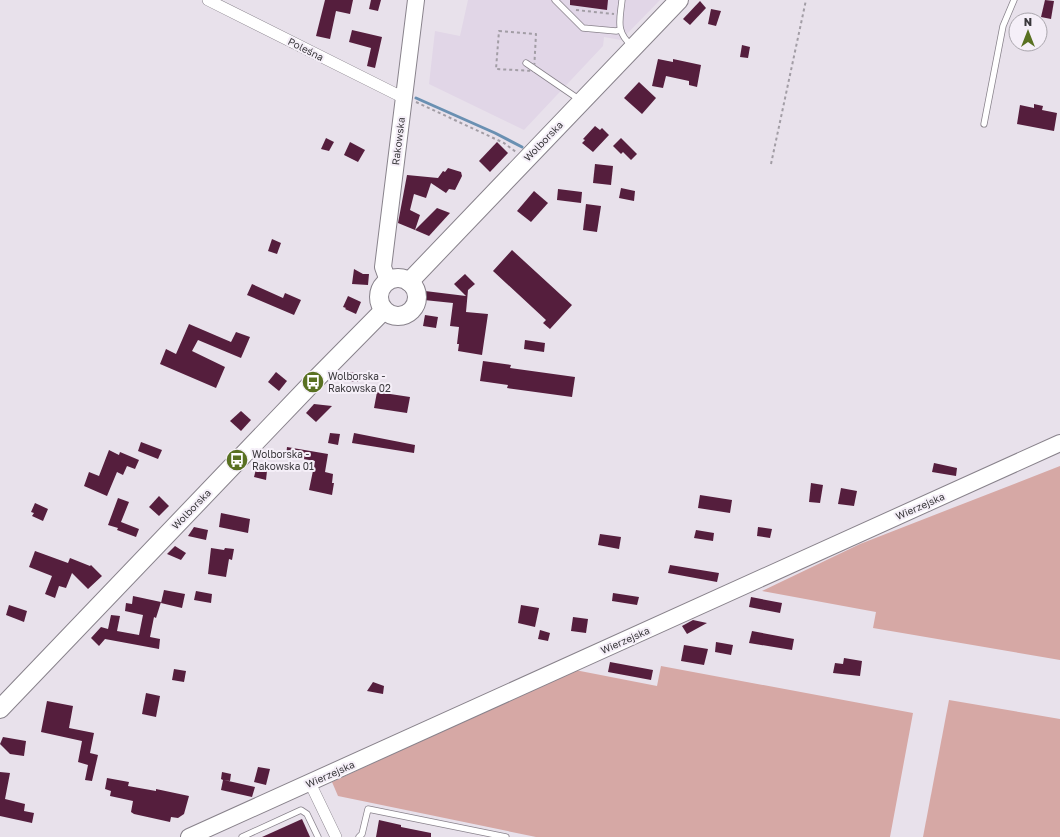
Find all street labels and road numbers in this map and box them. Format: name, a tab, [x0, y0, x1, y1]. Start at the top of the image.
street label: Poleśna	[286, 35, 326, 63]
street label: Rakowska	[389, 116, 407, 166]
street label: Wolborska	[521, 119, 565, 163]
street label: Wolborska	[169, 487, 213, 531]
street label: Wierzejska	[894, 490, 946, 522]
street label: Wierzejska	[599, 624, 651, 656]
street label: Wierzejska	[304, 758, 356, 790]

